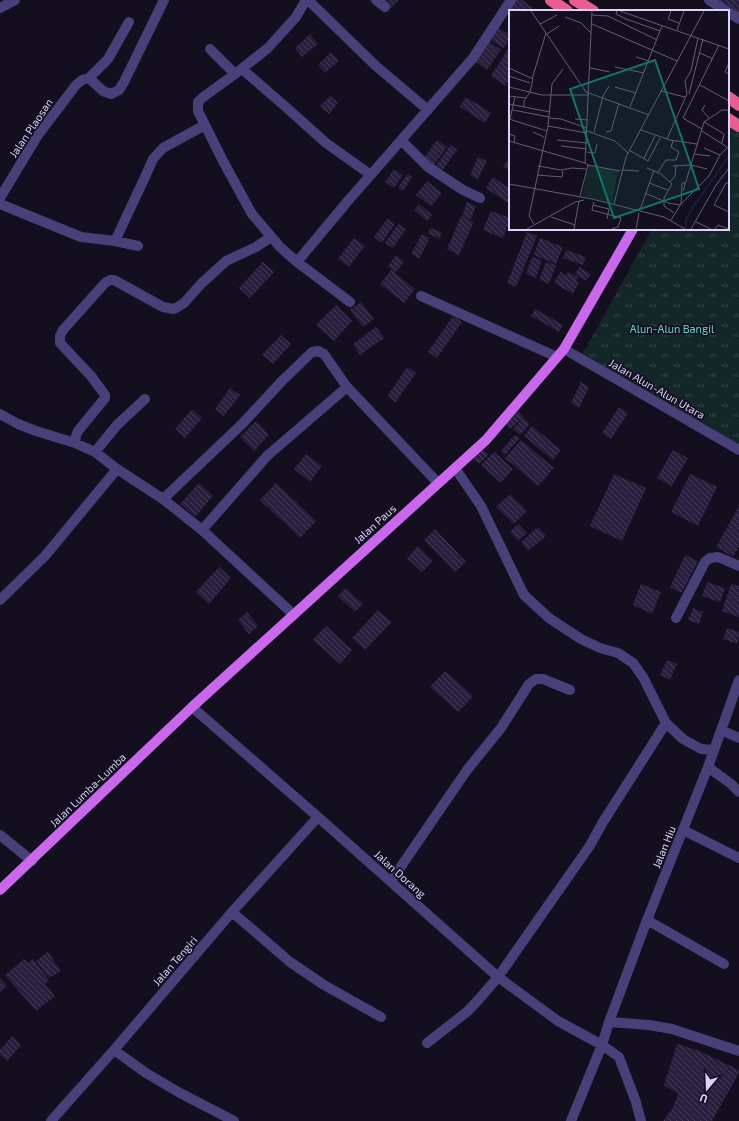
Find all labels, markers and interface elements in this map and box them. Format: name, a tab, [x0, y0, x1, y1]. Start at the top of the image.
inset map	[509, 10, 729, 230]
street label: Jalan Plaosan	[6, 96, 55, 160]
park label: Alun-Alun Bangil	[630, 322, 715, 335]
street label: Jalan Alun-Alun Utara	[607, 356, 708, 421]
street label: Jalan Paus	[351, 501, 399, 546]
street label: Jalan Lumba-Lumba	[47, 750, 128, 829]
street label: Jalan Hiu	[649, 824, 678, 870]
street label: Jalan Dorang	[372, 847, 429, 900]
street label: Jalan Tengiri	[150, 933, 200, 988]
north arrow	[687, 1069, 727, 1109]
text: U	[698, 1092, 709, 1106]

